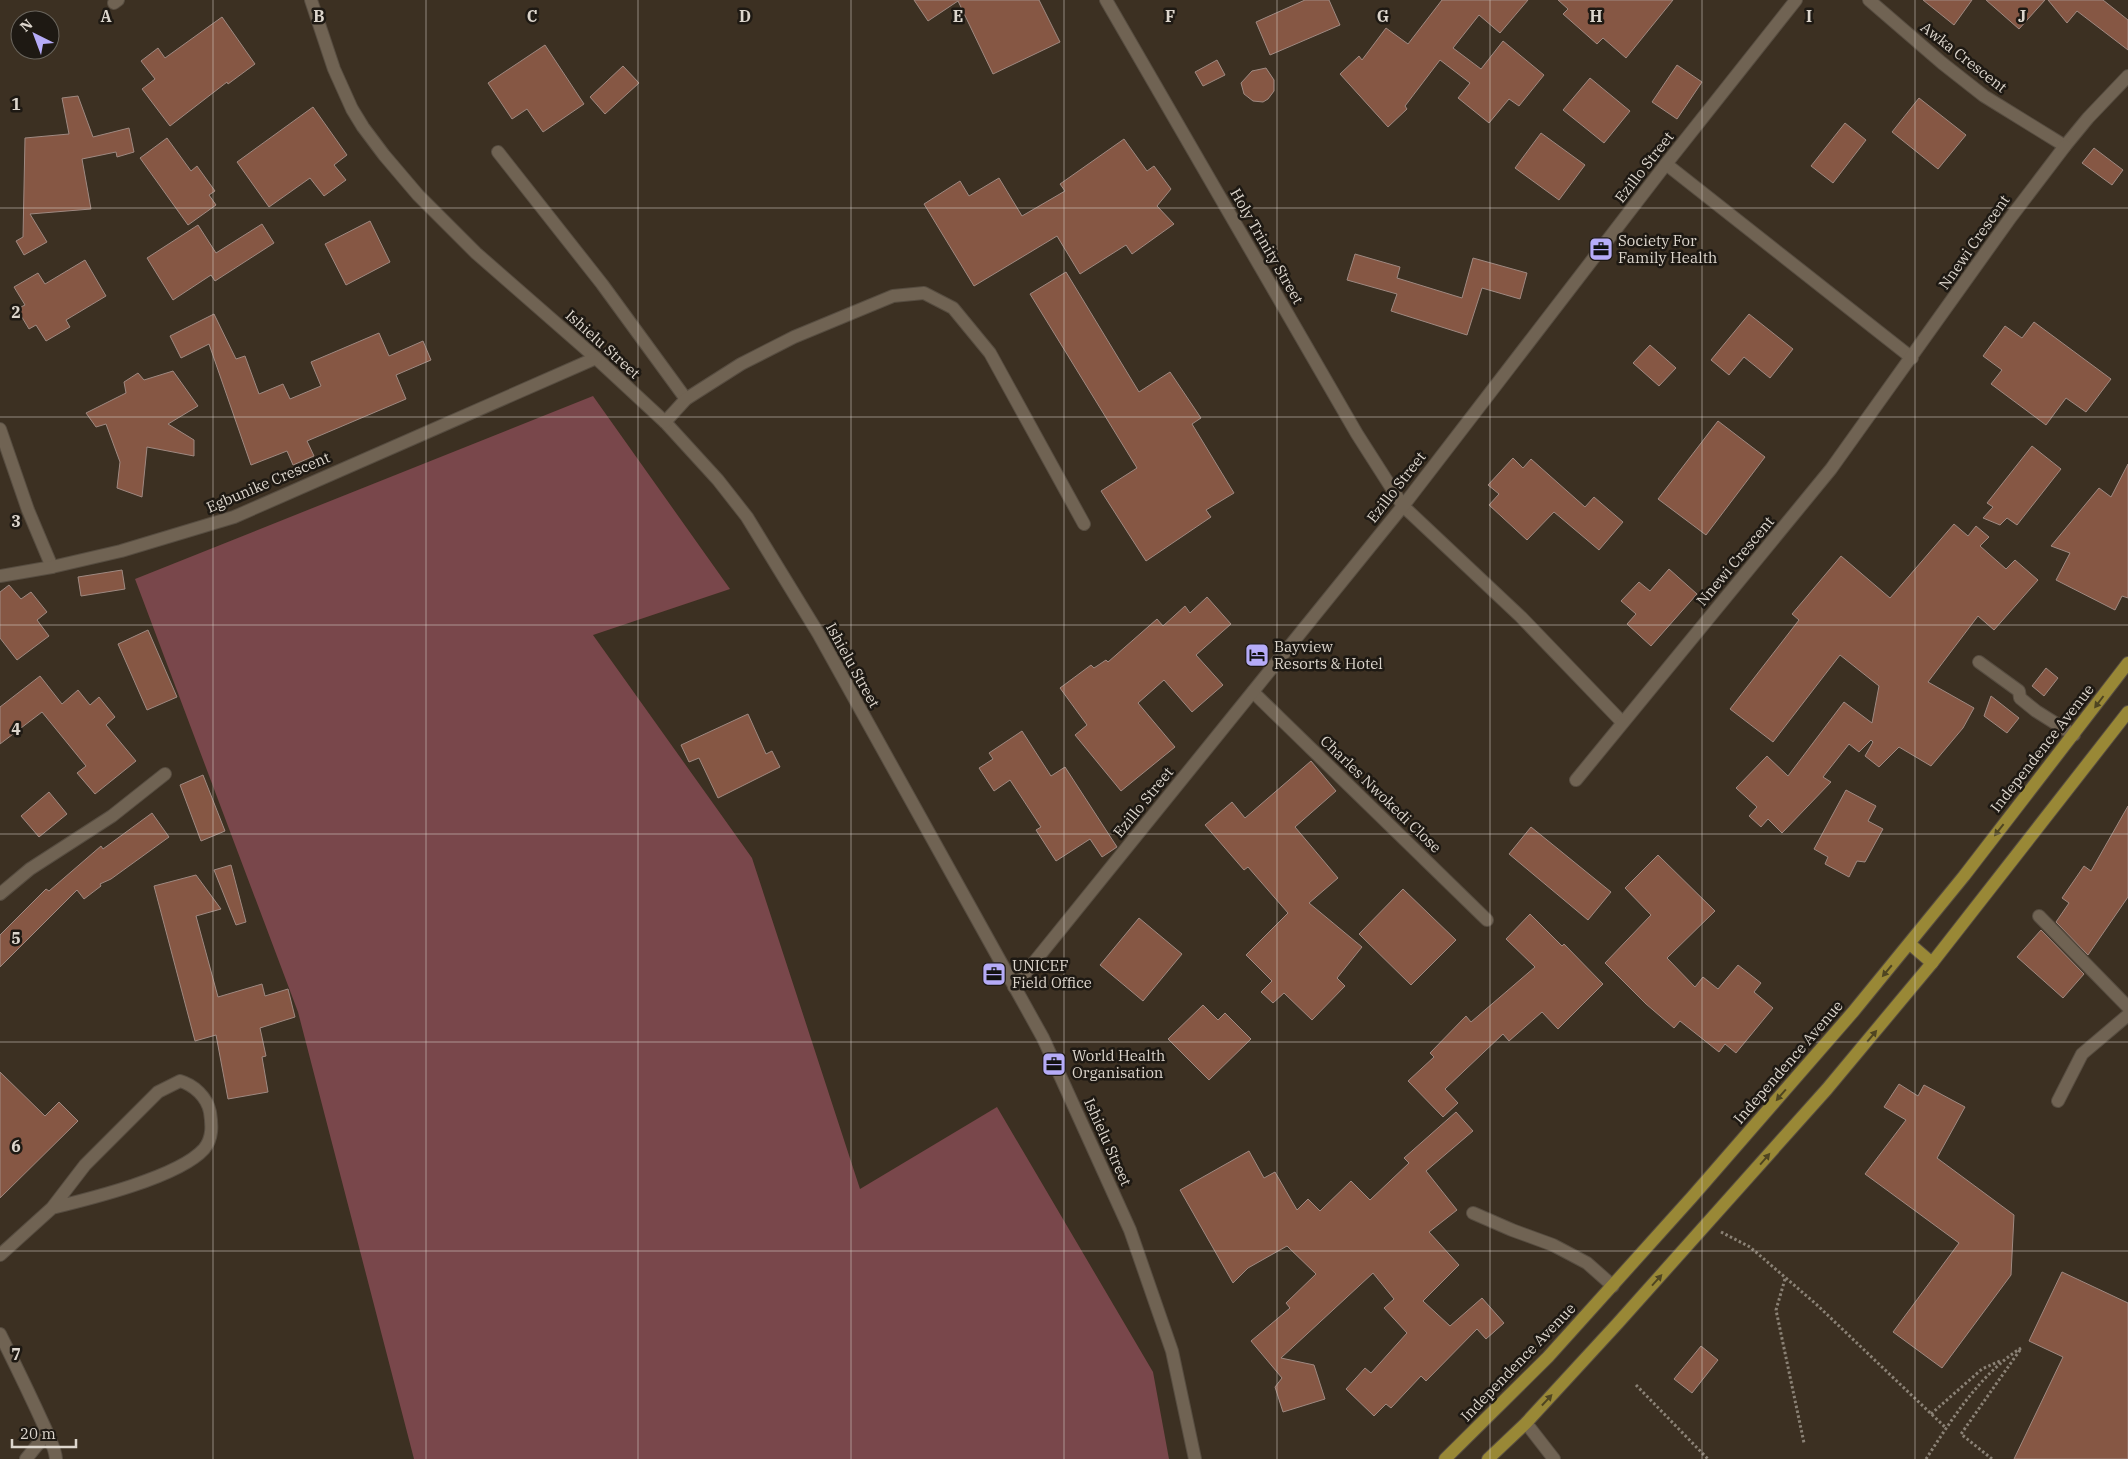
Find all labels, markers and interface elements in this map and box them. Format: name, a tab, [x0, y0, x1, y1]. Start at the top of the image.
text: A	[100, 6, 112, 26]
text: B	[313, 6, 325, 26]
text: C	[527, 6, 537, 26]
text: D	[739, 6, 751, 26]
text: E	[953, 6, 963, 26]
text: F	[1165, 6, 1175, 26]
text: G	[1377, 6, 1389, 26]
text: H	[1590, 6, 1603, 26]
text: I	[1806, 6, 1812, 26]
text: J	[2018, 6, 2026, 26]
north arrow	[10, 10, 60, 60]
text: N	[16, 15, 36, 36]
street label: Awka Crescent	[1917, 17, 2011, 97]
text: 1	[11, 94, 21, 114]
street label: Ezillo Street	[1610, 128, 1678, 206]
street label: Holy Trinity Street	[1226, 185, 1308, 307]
street label: Nnewi Crescent	[1934, 191, 2014, 293]
place label: Society For Family Health	[1618, 231, 1717, 267]
office icon: Society For Family Health	[1588, 236, 1614, 262]
text: 2	[11, 302, 21, 322]
street label: Ishielu Street	[562, 305, 644, 383]
street label: Egbunike Crescent	[203, 447, 333, 517]
street label: Ezillo Street	[1362, 448, 1430, 526]
text: 3	[11, 511, 21, 531]
street label: Nnewi Crescent	[1692, 512, 1778, 610]
street label: Ishielu Street	[822, 619, 884, 711]
place label: Bayview Resorts & Hotel	[1274, 637, 1383, 673]
hotel icon: Bayview Resorts & Hotel	[1244, 642, 1270, 668]
street label: Independence Avenue	[1986, 680, 2098, 816]
one-way arrow	[2093, 695, 2104, 708]
text: 4	[11, 719, 21, 739]
street label: Charles Nwokedi Close	[1316, 731, 1446, 857]
street label: Ezillo Street	[1109, 763, 1177, 841]
one-way arrow	[1994, 824, 2005, 837]
text: 5	[11, 928, 21, 948]
place label: UNICEF Field Office	[1012, 956, 1092, 992]
office icon: UNICEF Field Office	[981, 961, 1007, 987]
one-way arrow	[1882, 964, 1893, 977]
street label: Independence Avenue	[1729, 996, 1847, 1128]
one-way arrow	[1866, 1029, 1877, 1042]
place label: World Health Organisation	[1072, 1046, 1165, 1082]
office icon: World Health Organisation	[1041, 1051, 1067, 1077]
one-way arrow	[1776, 1088, 1787, 1101]
street label: Ishielu Street	[1080, 1095, 1136, 1189]
text: 6	[11, 1136, 21, 1156]
one-way arrow	[1760, 1152, 1771, 1165]
one-way arrow	[1651, 1275, 1663, 1287]
street label: Independence Avenue	[1456, 1299, 1580, 1425]
text: 7	[11, 1344, 21, 1364]
one-way arrow	[1541, 1394, 1553, 1406]
scale bar	[12, 1416, 76, 1448]
text: 20 m	[20, 1424, 56, 1443]

